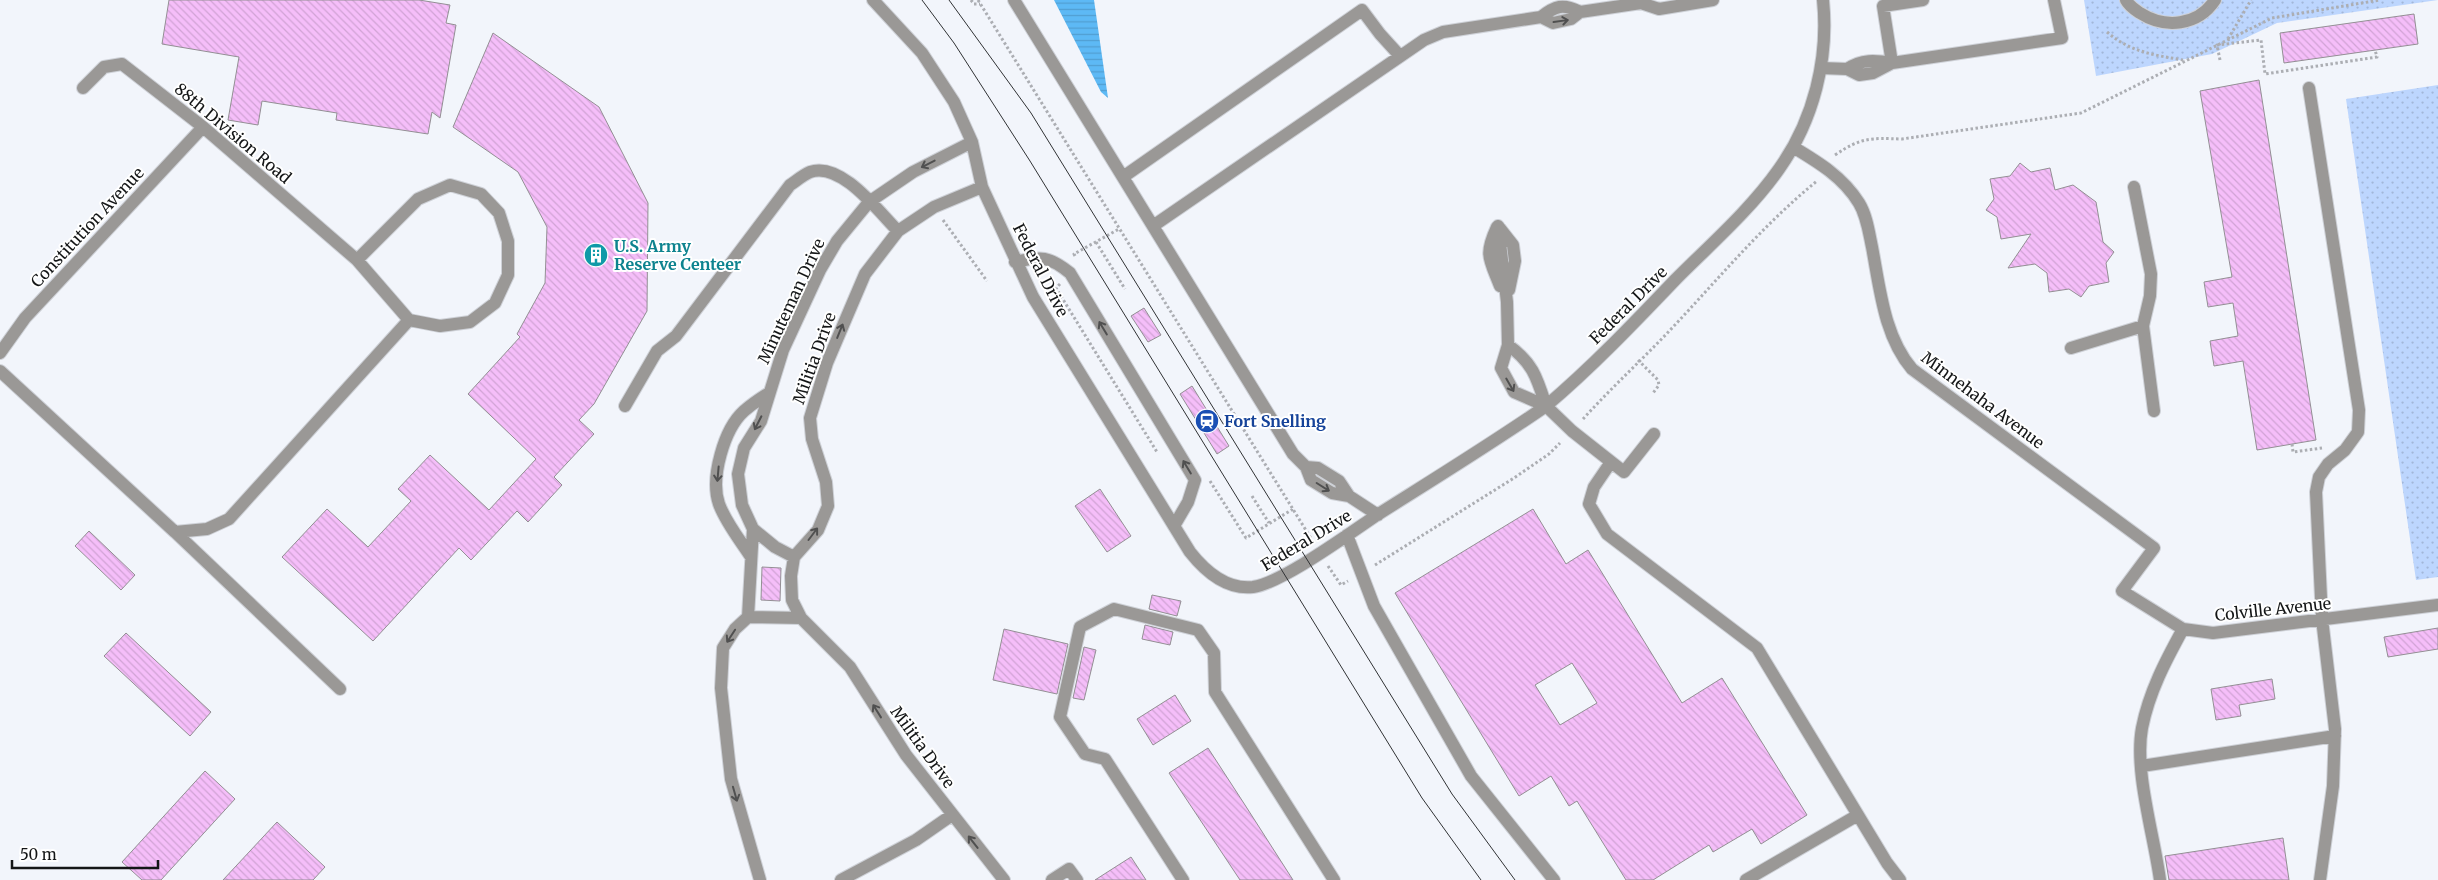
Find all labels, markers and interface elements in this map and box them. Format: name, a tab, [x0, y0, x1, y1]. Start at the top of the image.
one-way arrow	[1553, 16, 1569, 26]
street label: 88th Division Road	[171, 78, 296, 188]
one-way arrow	[921, 160, 936, 169]
street label: Constitution Avenue	[26, 163, 148, 291]
street label: Federal Drive	[1009, 220, 1073, 320]
street label: Minuteman Drive	[753, 235, 829, 367]
place label: U.S. Army Reserve Centeer	[614, 236, 742, 274]
building icon: U.S. Army Reserve Centeer	[583, 242, 609, 268]
street label: Federal Drive	[1585, 262, 1671, 348]
street label: Militia Drive	[788, 309, 840, 407]
one-way arrow	[1098, 322, 1108, 336]
one-way arrow	[836, 324, 845, 339]
street label: Minnehaha Avenue	[1918, 347, 2048, 453]
one-way arrow	[1506, 378, 1516, 392]
station icon: Fort Snelling	[1194, 408, 1220, 434]
place label: Fort Snelling	[1224, 411, 1326, 431]
one-way arrow	[753, 416, 763, 431]
one-way arrow	[1182, 461, 1192, 475]
one-way arrow	[713, 466, 723, 482]
one-way arrow	[1316, 482, 1330, 493]
street label: Federal Drive	[1257, 505, 1355, 575]
one-way arrow	[808, 527, 818, 541]
street label: Colville Avenue	[2214, 593, 2332, 625]
one-way arrow	[726, 628, 736, 642]
street label: Militia Drive	[887, 702, 959, 792]
one-way arrow	[872, 704, 882, 718]
one-way arrow	[731, 786, 741, 802]
one-way arrow	[968, 836, 979, 849]
scale bar	[12, 838, 159, 870]
text: 50 m	[20, 845, 57, 864]

